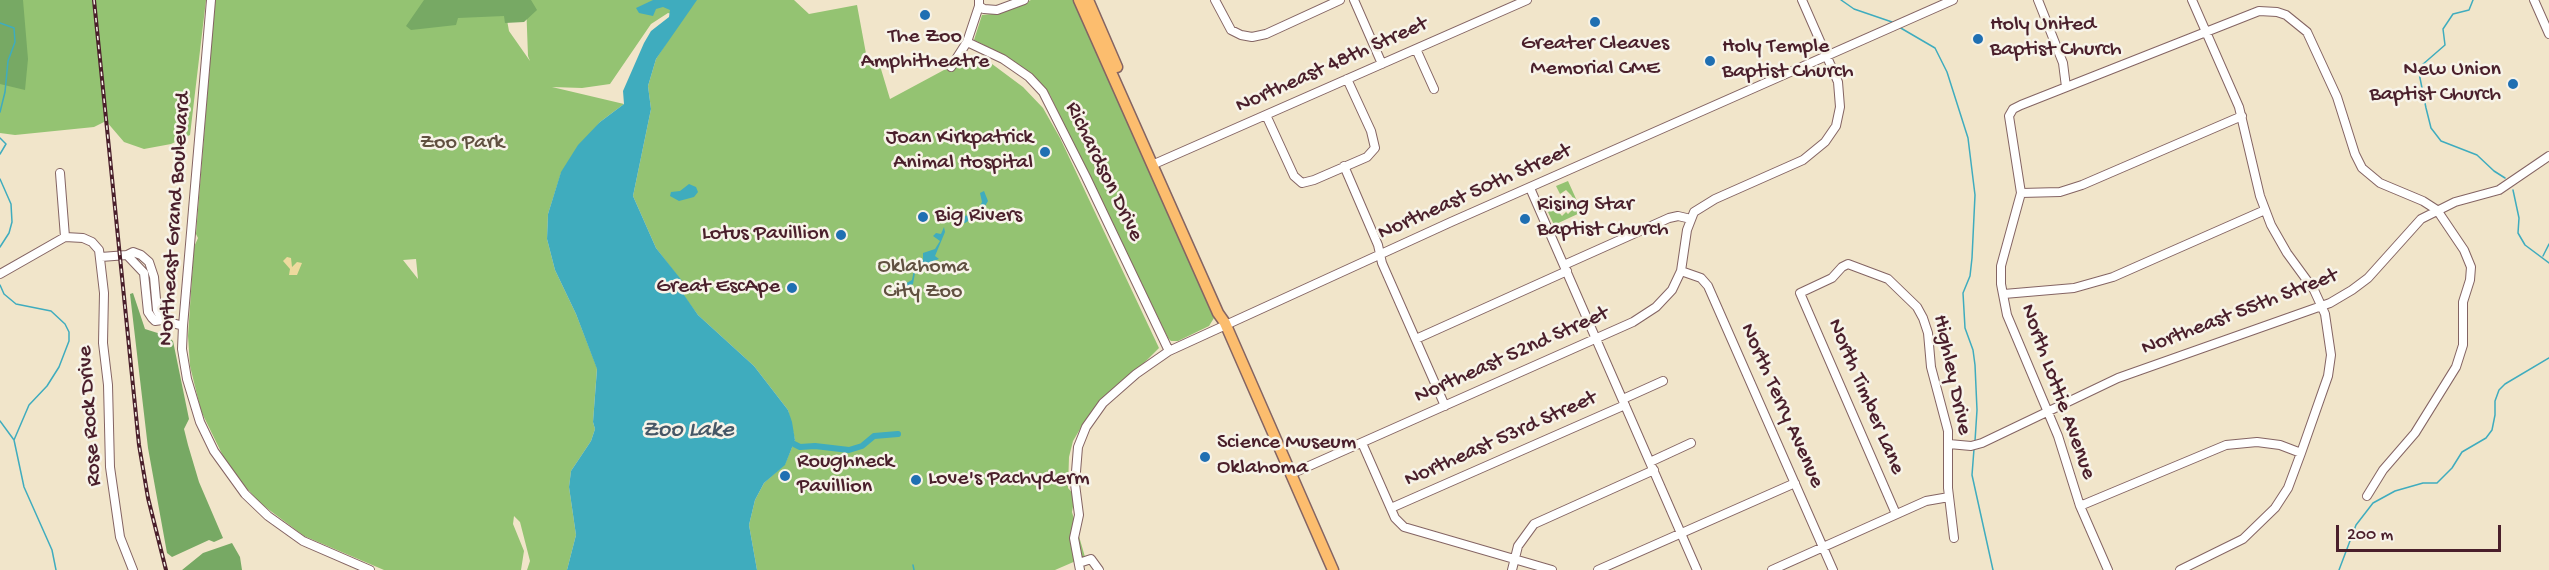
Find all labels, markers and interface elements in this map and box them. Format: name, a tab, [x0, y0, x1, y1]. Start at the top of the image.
marker: The Zoo Amphitheatre	[918, 8, 932, 22]
street label: Northeast 48th Street	[1232, 12, 1432, 120]
place label: Holy United Baptist Church	[1990, 13, 2121, 64]
marker: Greater Cleaves Memorial CME	[1588, 15, 1602, 29]
place label: The Zoo Amphitheatre	[861, 25, 989, 76]
place label: Greater Cleaves Memorial CME	[1521, 32, 1669, 84]
marker: Holy United Baptist Church	[1971, 32, 1985, 46]
place label: Holy Temple Baptist Church	[1722, 35, 1853, 86]
marker: Holy Temple Baptist Church	[1703, 54, 1717, 68]
place label: New Union Baptist Church	[2370, 58, 2501, 110]
marker: New Union Baptist Church	[2506, 77, 2520, 91]
street label: Northeast Grand Boulevard	[154, 91, 198, 347]
street label: Richardson Drive	[1058, 98, 1148, 246]
place label: Joan Kirkpatrick Animal Hospital	[886, 126, 1033, 178]
park label: Zoo Park	[420, 131, 504, 157]
street label: Northeast 50th Street	[1374, 138, 1576, 248]
marker: Joan Kirkpatrick Animal Hospital	[1038, 145, 1052, 159]
place label: Rising Star Baptist Church	[1537, 193, 1668, 244]
place label: Big Rivers	[935, 204, 1022, 230]
marker: Big Rivers	[916, 210, 930, 224]
marker: Rising Star Baptist Church	[1518, 212, 1532, 226]
place label: Lotus Pavillion	[702, 222, 829, 248]
marker: Lotus Pavillion	[834, 228, 848, 242]
park label: Oklahoma City Zoo	[877, 255, 969, 306]
street label: Northeast 55th Street	[2138, 263, 2342, 363]
place label: Great EscApe	[656, 275, 780, 301]
marker: Great EscApe	[785, 281, 799, 295]
street label: Northeast 52nd Street	[1411, 301, 1613, 411]
street label: North Lottie Avenue	[2013, 301, 2101, 483]
street label: Highley Drive	[1925, 313, 1977, 437]
street label: North Timber Lane	[1820, 315, 1910, 479]
street label: North Terry Avenue	[1733, 320, 1829, 492]
street label: Rose Rock Drive	[73, 345, 109, 487]
street label: Northeast 53rd Street	[1401, 386, 1601, 494]
water label: Zoo Lake	[642, 417, 734, 445]
place label: Science Museum Oklahoma	[1217, 431, 1356, 482]
place label: Roughneck Pavillion	[797, 450, 894, 502]
marker: Science Museum Oklahoma	[1198, 450, 1212, 464]
place label: Love's Pachyderm	[928, 467, 1090, 493]
marker: Roughneck Pavillion	[778, 469, 792, 483]
marker: Love's Pachyderm	[909, 473, 923, 487]
scale bar	[2339, 513, 2504, 551]
text: 200 m	[2347, 525, 2393, 546]

